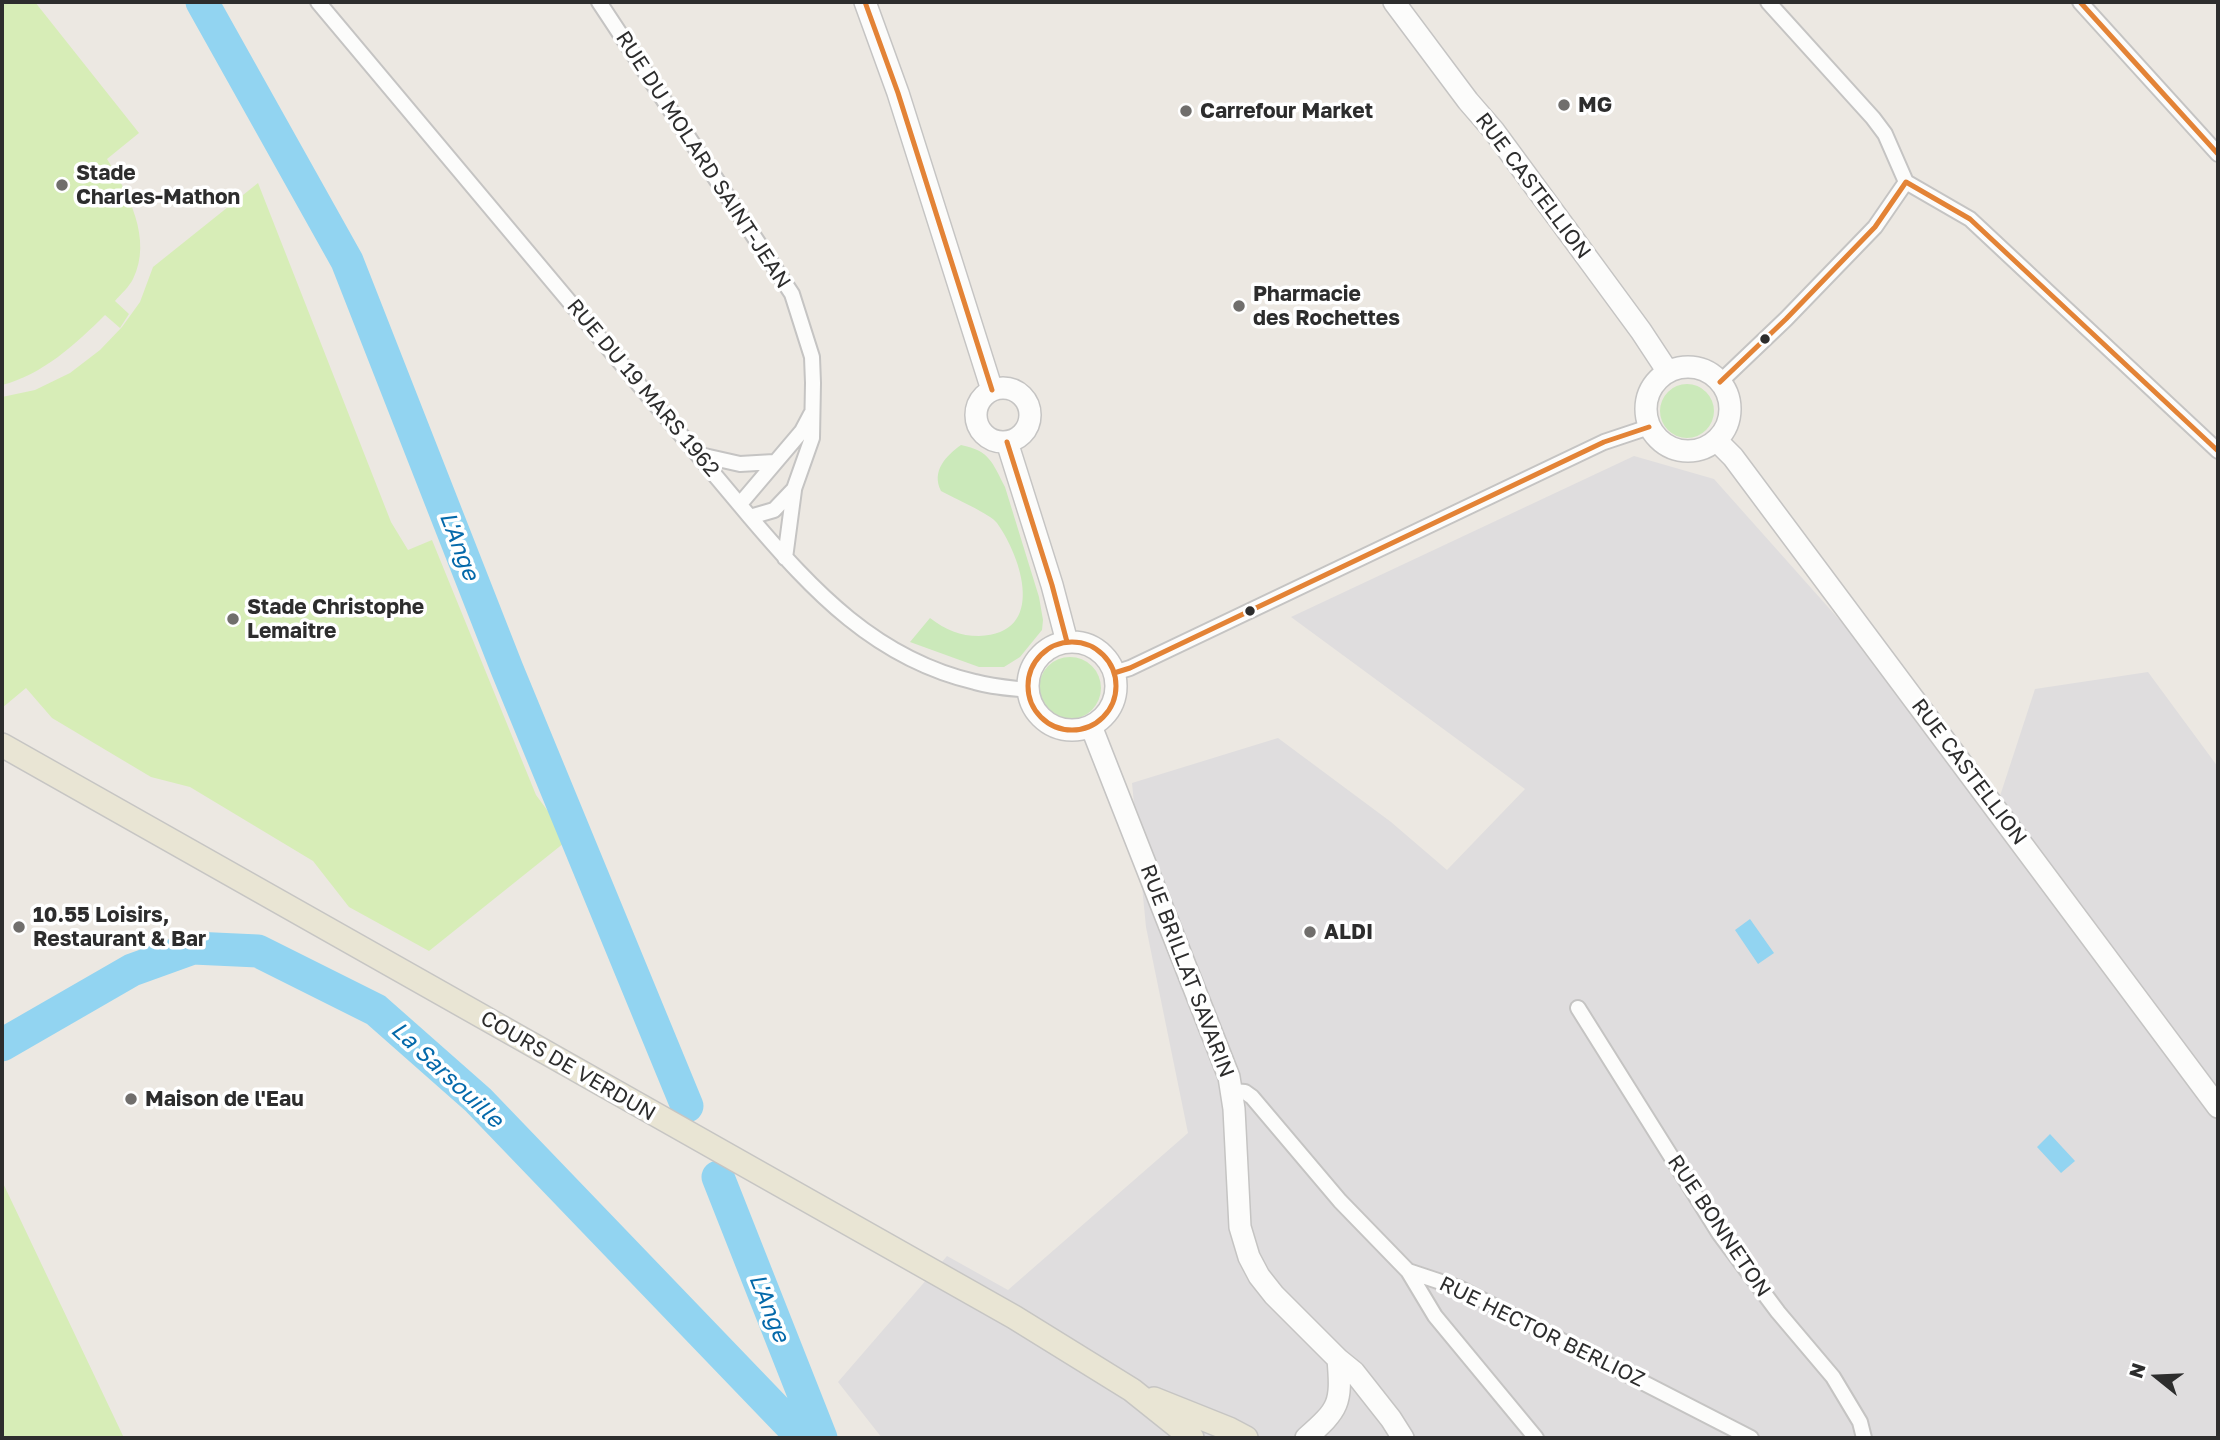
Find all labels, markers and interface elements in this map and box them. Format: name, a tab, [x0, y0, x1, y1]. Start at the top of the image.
street label: RUE DU MOLARD SAINT-JEAN	[610, 27, 796, 293]
place label: MG	[1578, 92, 1612, 118]
marker: MG	[1556, 97, 1572, 113]
place label: Carrefour Market	[1200, 98, 1373, 124]
marker: Carrefour Market	[1178, 103, 1194, 119]
street label: RUE CASTELLION	[1470, 108, 1596, 264]
place label: Stade Charles-Mathon	[76, 160, 240, 210]
marker: Stade Charles-Mathon	[54, 177, 70, 193]
place label: Pharmacie des Rochettes	[1253, 281, 1400, 331]
street label: RUE DU 19 MARS 1962	[561, 294, 725, 482]
marker: Pharmacie des Rochettes	[1231, 298, 1247, 314]
unlabelled marker	[1758, 332, 1772, 346]
water label: L'Ange	[433, 508, 485, 584]
place label: Stade Christophe Lemaitre	[247, 594, 424, 644]
unlabelled marker	[1243, 604, 1257, 618]
marker: Stade Christophe Lemaitre	[225, 611, 241, 627]
street label: RUE CASTELLION	[1906, 694, 2032, 850]
street label: RUE BRILLAT SAVARIN	[1135, 861, 1239, 1081]
place label: 10.55 Loisirs, Restaurant & Bar	[33, 902, 206, 952]
marker: 10.55 Loisirs, Restaurant & Bar	[11, 919, 27, 935]
place label: ALDI	[1324, 919, 1373, 945]
marker: ALDI	[1302, 924, 1318, 940]
street label: COURS DE VERDUN	[476, 1006, 660, 1126]
water label: La Sarsouille	[385, 1016, 509, 1134]
place label: Maison de l'Eau	[145, 1086, 304, 1112]
marker: Maison de l'Eau	[123, 1091, 139, 1107]
street label: RUE BONNETON	[1662, 1150, 1776, 1302]
water label: L'Ange	[743, 1270, 795, 1346]
street label: RUE HECTOR BERLIOZ	[1435, 1271, 1649, 1393]
north arrow	[2122, 1342, 2192, 1412]
text: N	[2123, 1360, 2150, 1381]

